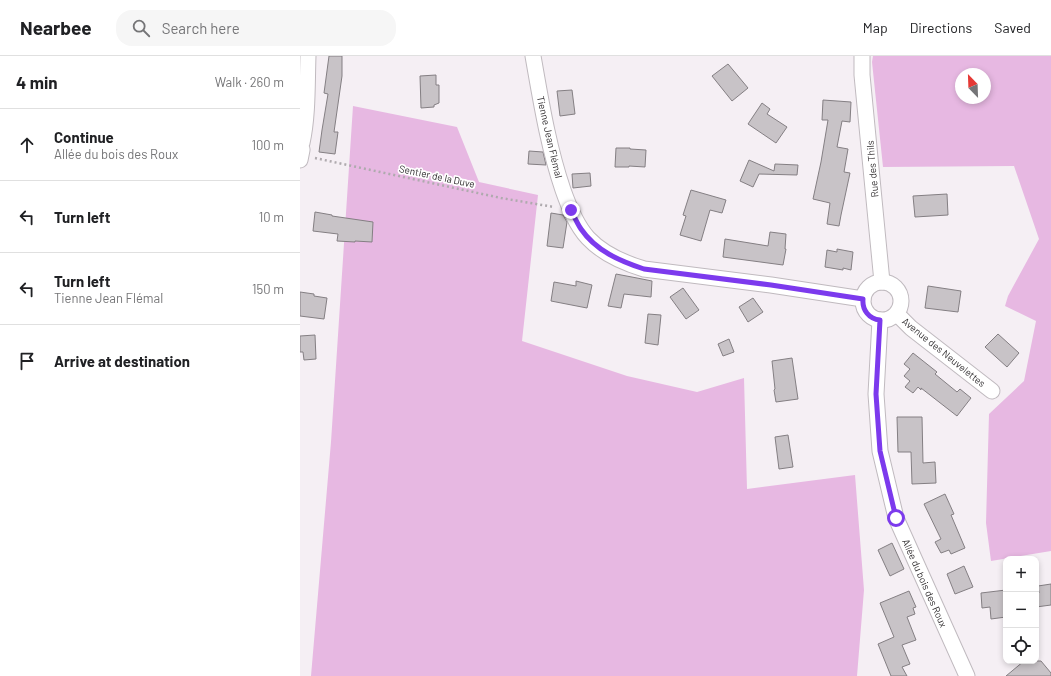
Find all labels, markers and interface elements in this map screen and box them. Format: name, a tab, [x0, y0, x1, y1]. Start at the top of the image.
search box	[116, 10, 396, 46]
text: Nearbee	[20, 16, 92, 39]
icon: search	[130, 17, 152, 39]
text: Search here	[162, 19, 240, 37]
text: Map	[863, 19, 888, 36]
text: Directions	[910, 19, 972, 36]
text: Saved	[994, 19, 1031, 36]
north arrow	[955, 68, 991, 104]
text: 4 min	[16, 72, 58, 92]
text: Walk · 260 m	[215, 74, 284, 90]
street label: Tienne Jean Flémal	[535, 95, 565, 179]
text: Continue	[54, 128, 114, 146]
icon: ahead	[16, 134, 38, 156]
text: 100 m	[251, 137, 284, 153]
street label: Rue des Thils	[864, 140, 880, 198]
text: Allée du bois des Roux	[54, 146, 178, 162]
street label: Sentier de la Duve	[398, 162, 476, 190]
route end	[562, 201, 580, 219]
icon: left	[16, 206, 38, 228]
text: Turn left	[54, 208, 110, 226]
text: 10 m	[259, 209, 284, 225]
text: Turn left	[54, 272, 110, 290]
icon: left	[16, 278, 38, 300]
text: 150 m	[252, 281, 284, 297]
text: Tienne Jean Flémal	[54, 290, 163, 306]
street label: Avenue des Neuvelettes	[900, 315, 988, 389]
icon: arrive	[16, 350, 38, 372]
text: Arrive at destination	[54, 352, 190, 370]
route start	[887, 509, 905, 527]
street label: Allée du bois des Roux	[900, 537, 950, 629]
map controls	[1003, 556, 1039, 664]
button: +	[1003, 556, 1039, 592]
button: −	[1003, 592, 1039, 628]
button: locate	[1003, 628, 1039, 664]

